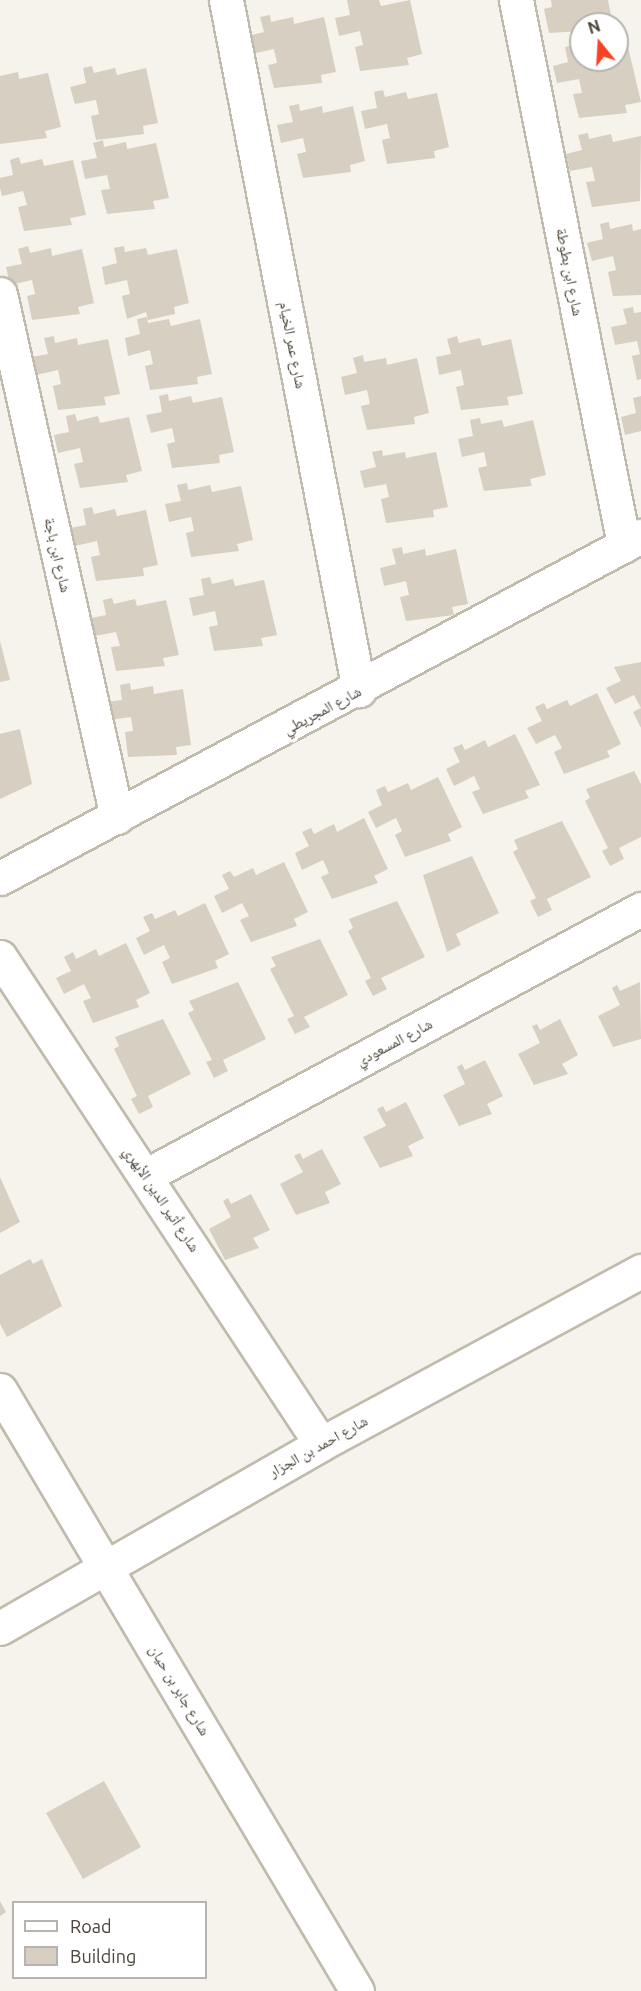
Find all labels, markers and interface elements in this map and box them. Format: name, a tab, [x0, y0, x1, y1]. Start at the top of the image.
north arrow	[569, 12, 629, 72]
text: N	[586, 16, 603, 37]
street label: شارع ابن بطوطة	[553, 227, 587, 317]
street label: شارع عمر الخيام	[276, 300, 310, 390]
street label: شارع ابن باجة	[41, 516, 75, 594]
street label: شارع المجريطي	[280, 682, 364, 738]
street label: شارع المسعودي	[353, 1014, 435, 1070]
street label: شارع أثير الدين الأبهري	[120, 1143, 204, 1255]
street label: شارع احمد بن الجزار	[265, 1411, 371, 1481]
street label: شارع جابر بن حيان	[146, 1641, 214, 1739]
legend	[12, 1901, 207, 1979]
text: Road	[70, 1916, 112, 1936]
text: Building	[70, 1946, 136, 1966]

